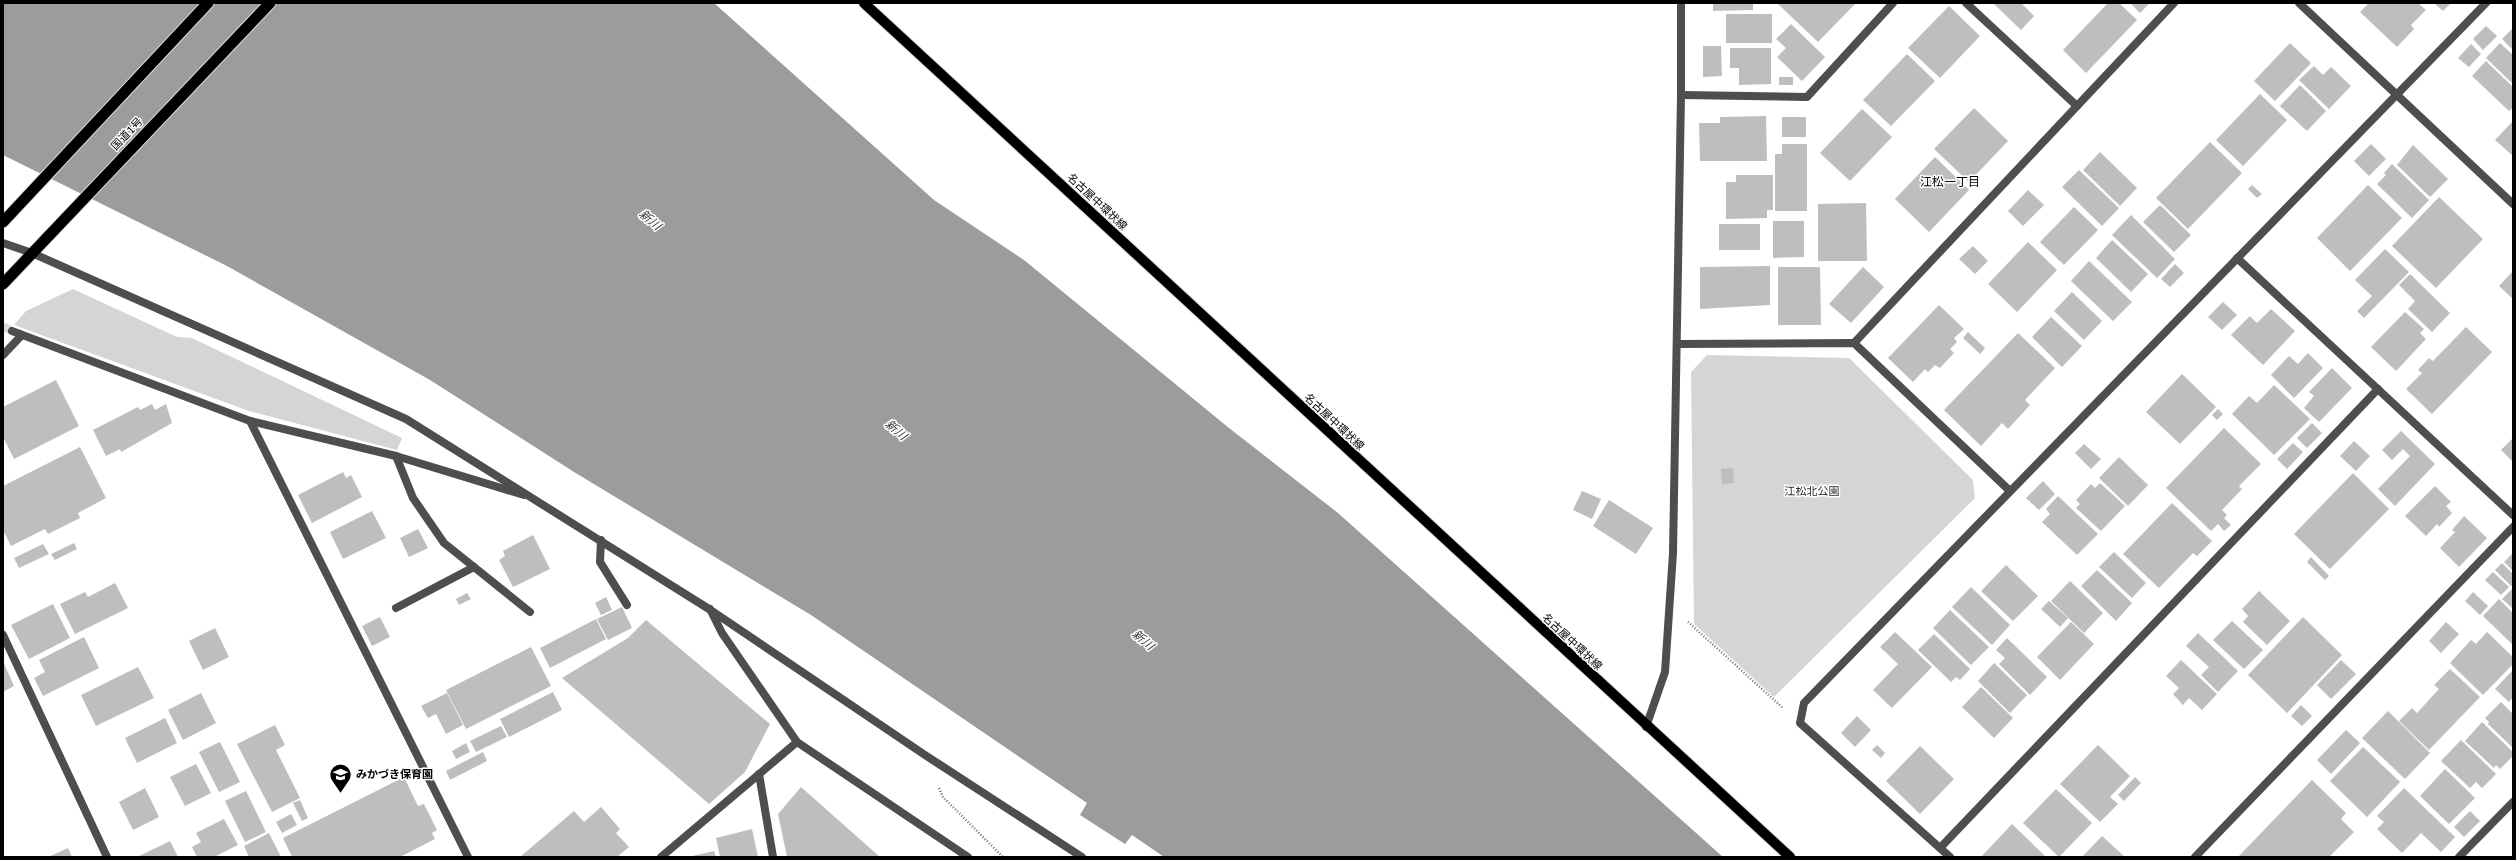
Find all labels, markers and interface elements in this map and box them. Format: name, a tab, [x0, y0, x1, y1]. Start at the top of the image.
street label: 国道1号	[108, 115, 146, 153]
street label: 名古屋中環状線	[1064, 171, 1130, 233]
district label: 江松一丁目	[1920, 175, 1980, 189]
water label: 新川	[636, 207, 665, 234]
street label: 名古屋中環状線	[1301, 391, 1367, 453]
water label: 新川	[882, 417, 911, 444]
park label: 江松北公園	[1785, 485, 1840, 498]
street label: 名古屋中環状線	[1539, 611, 1605, 673]
water label: 新川	[1129, 627, 1158, 654]
school or university icon: みかづき保育園	[327, 761, 353, 794]
place label: みかづき保育園	[356, 768, 433, 781]

